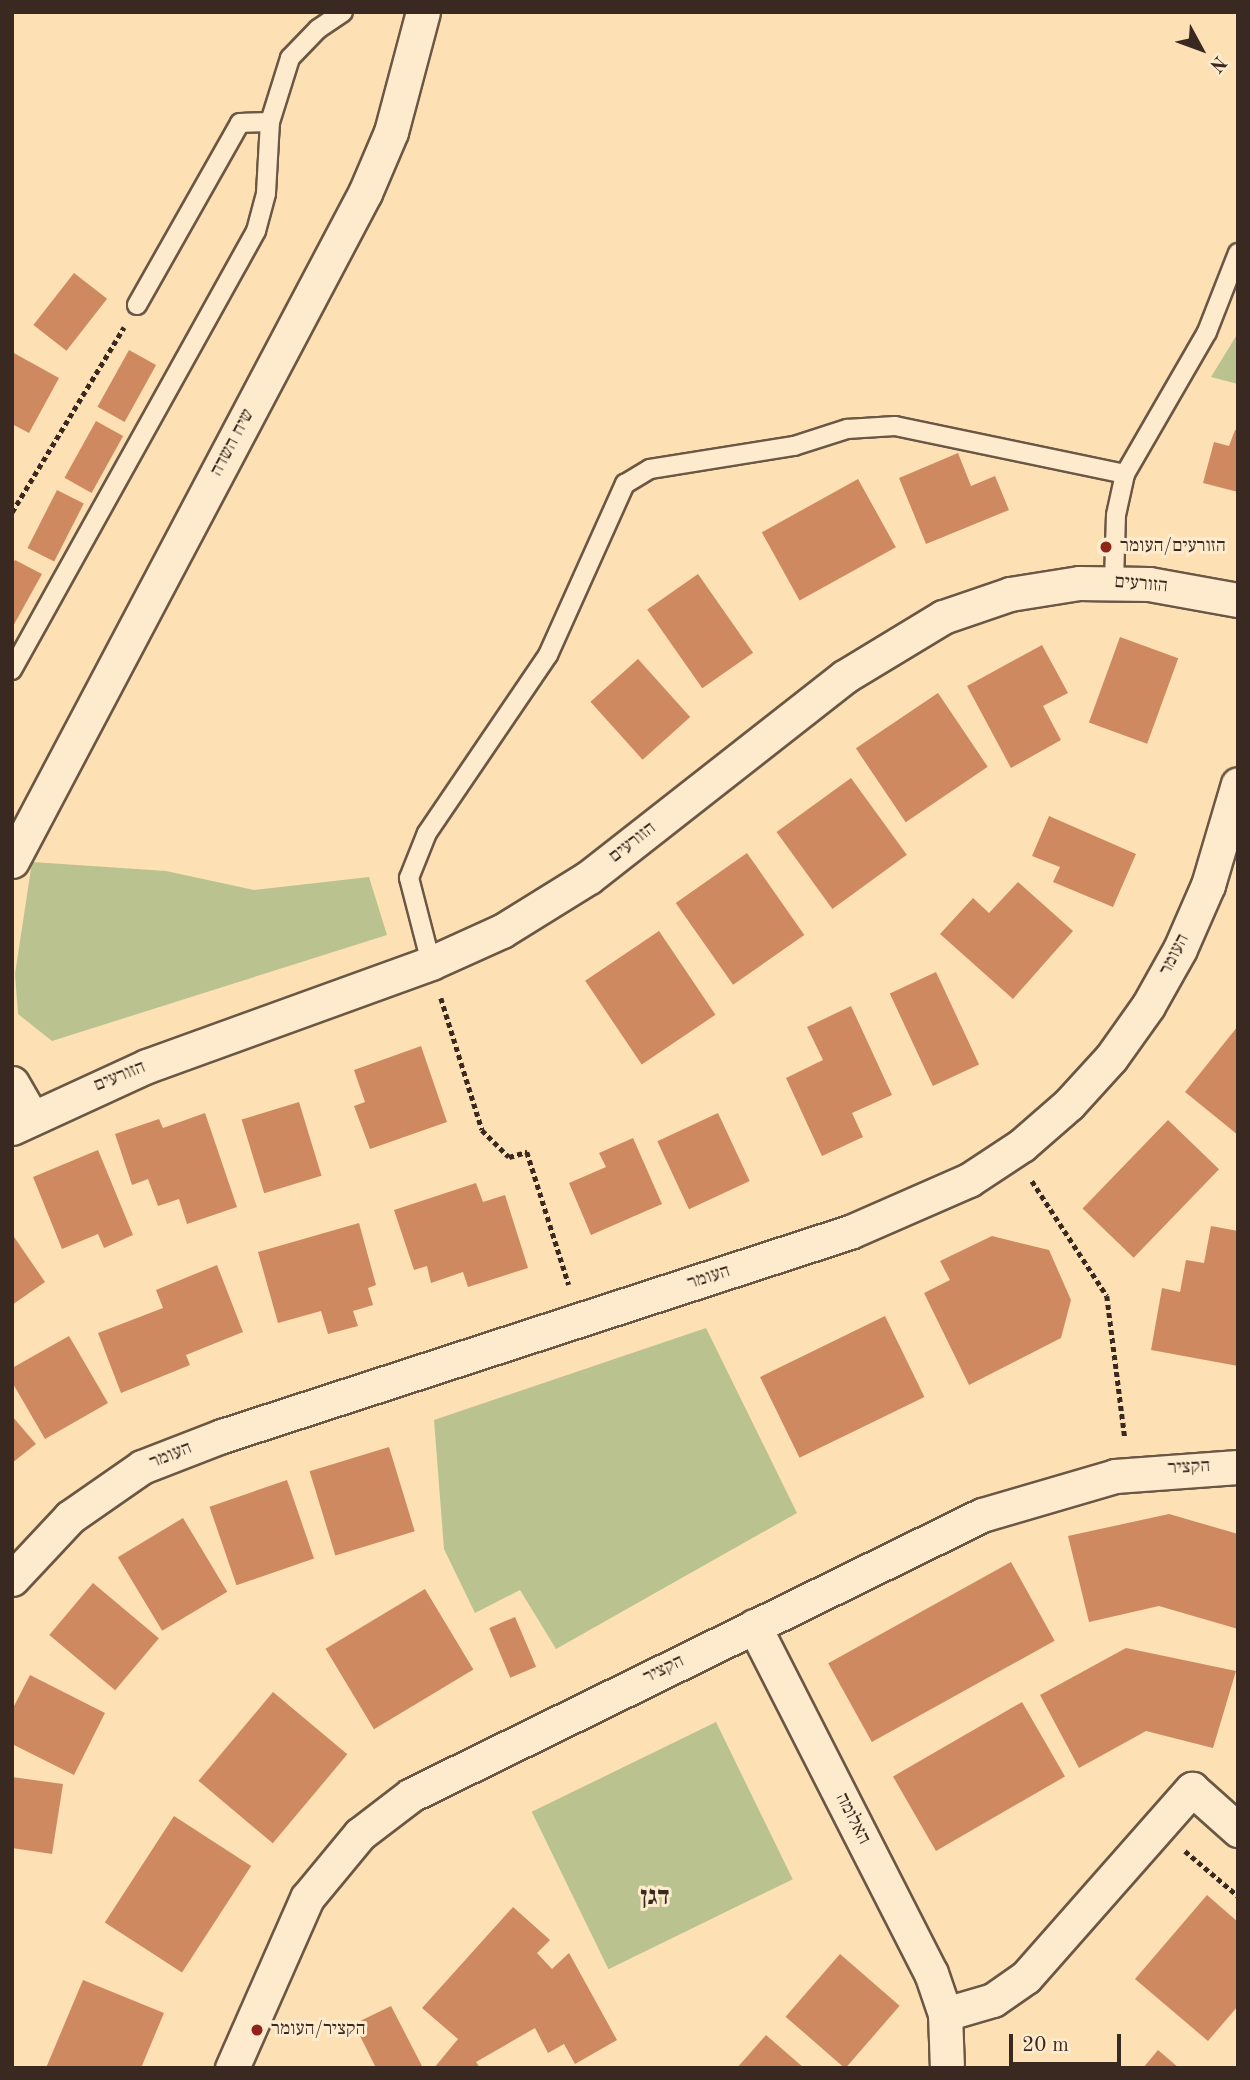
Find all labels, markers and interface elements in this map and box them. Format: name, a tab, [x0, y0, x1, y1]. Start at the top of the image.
north arrow	[1166, 14, 1236, 84]
text: N	[1205, 51, 1229, 75]
street label: שיח השדה	[206, 405, 260, 481]
place label: הזורעים/העומר	[1120, 536, 1226, 558]
marker: הזורעים/העומר	[1098, 539, 1114, 555]
street label: הזורעים	[1113, 571, 1169, 599]
street label: הזורעים	[605, 818, 661, 868]
street label: העומר	[1155, 930, 1195, 980]
street label: הזורעים	[91, 1056, 149, 1098]
street label: העומר	[685, 1260, 733, 1296]
street label: העומר	[147, 1437, 195, 1475]
street label: הקציר	[1167, 1456, 1211, 1480]
street label: הקציר	[640, 1650, 688, 1690]
street label: האלומה	[829, 1789, 875, 1849]
district label: דגן	[640, 1882, 670, 1914]
place label: הקציר/העומר	[271, 2019, 366, 2041]
scale bar	[1012, 2021, 1124, 2064]
marker: הקציר/העומר	[249, 2022, 265, 2038]
text: 20 m	[1022, 2035, 1069, 2056]

